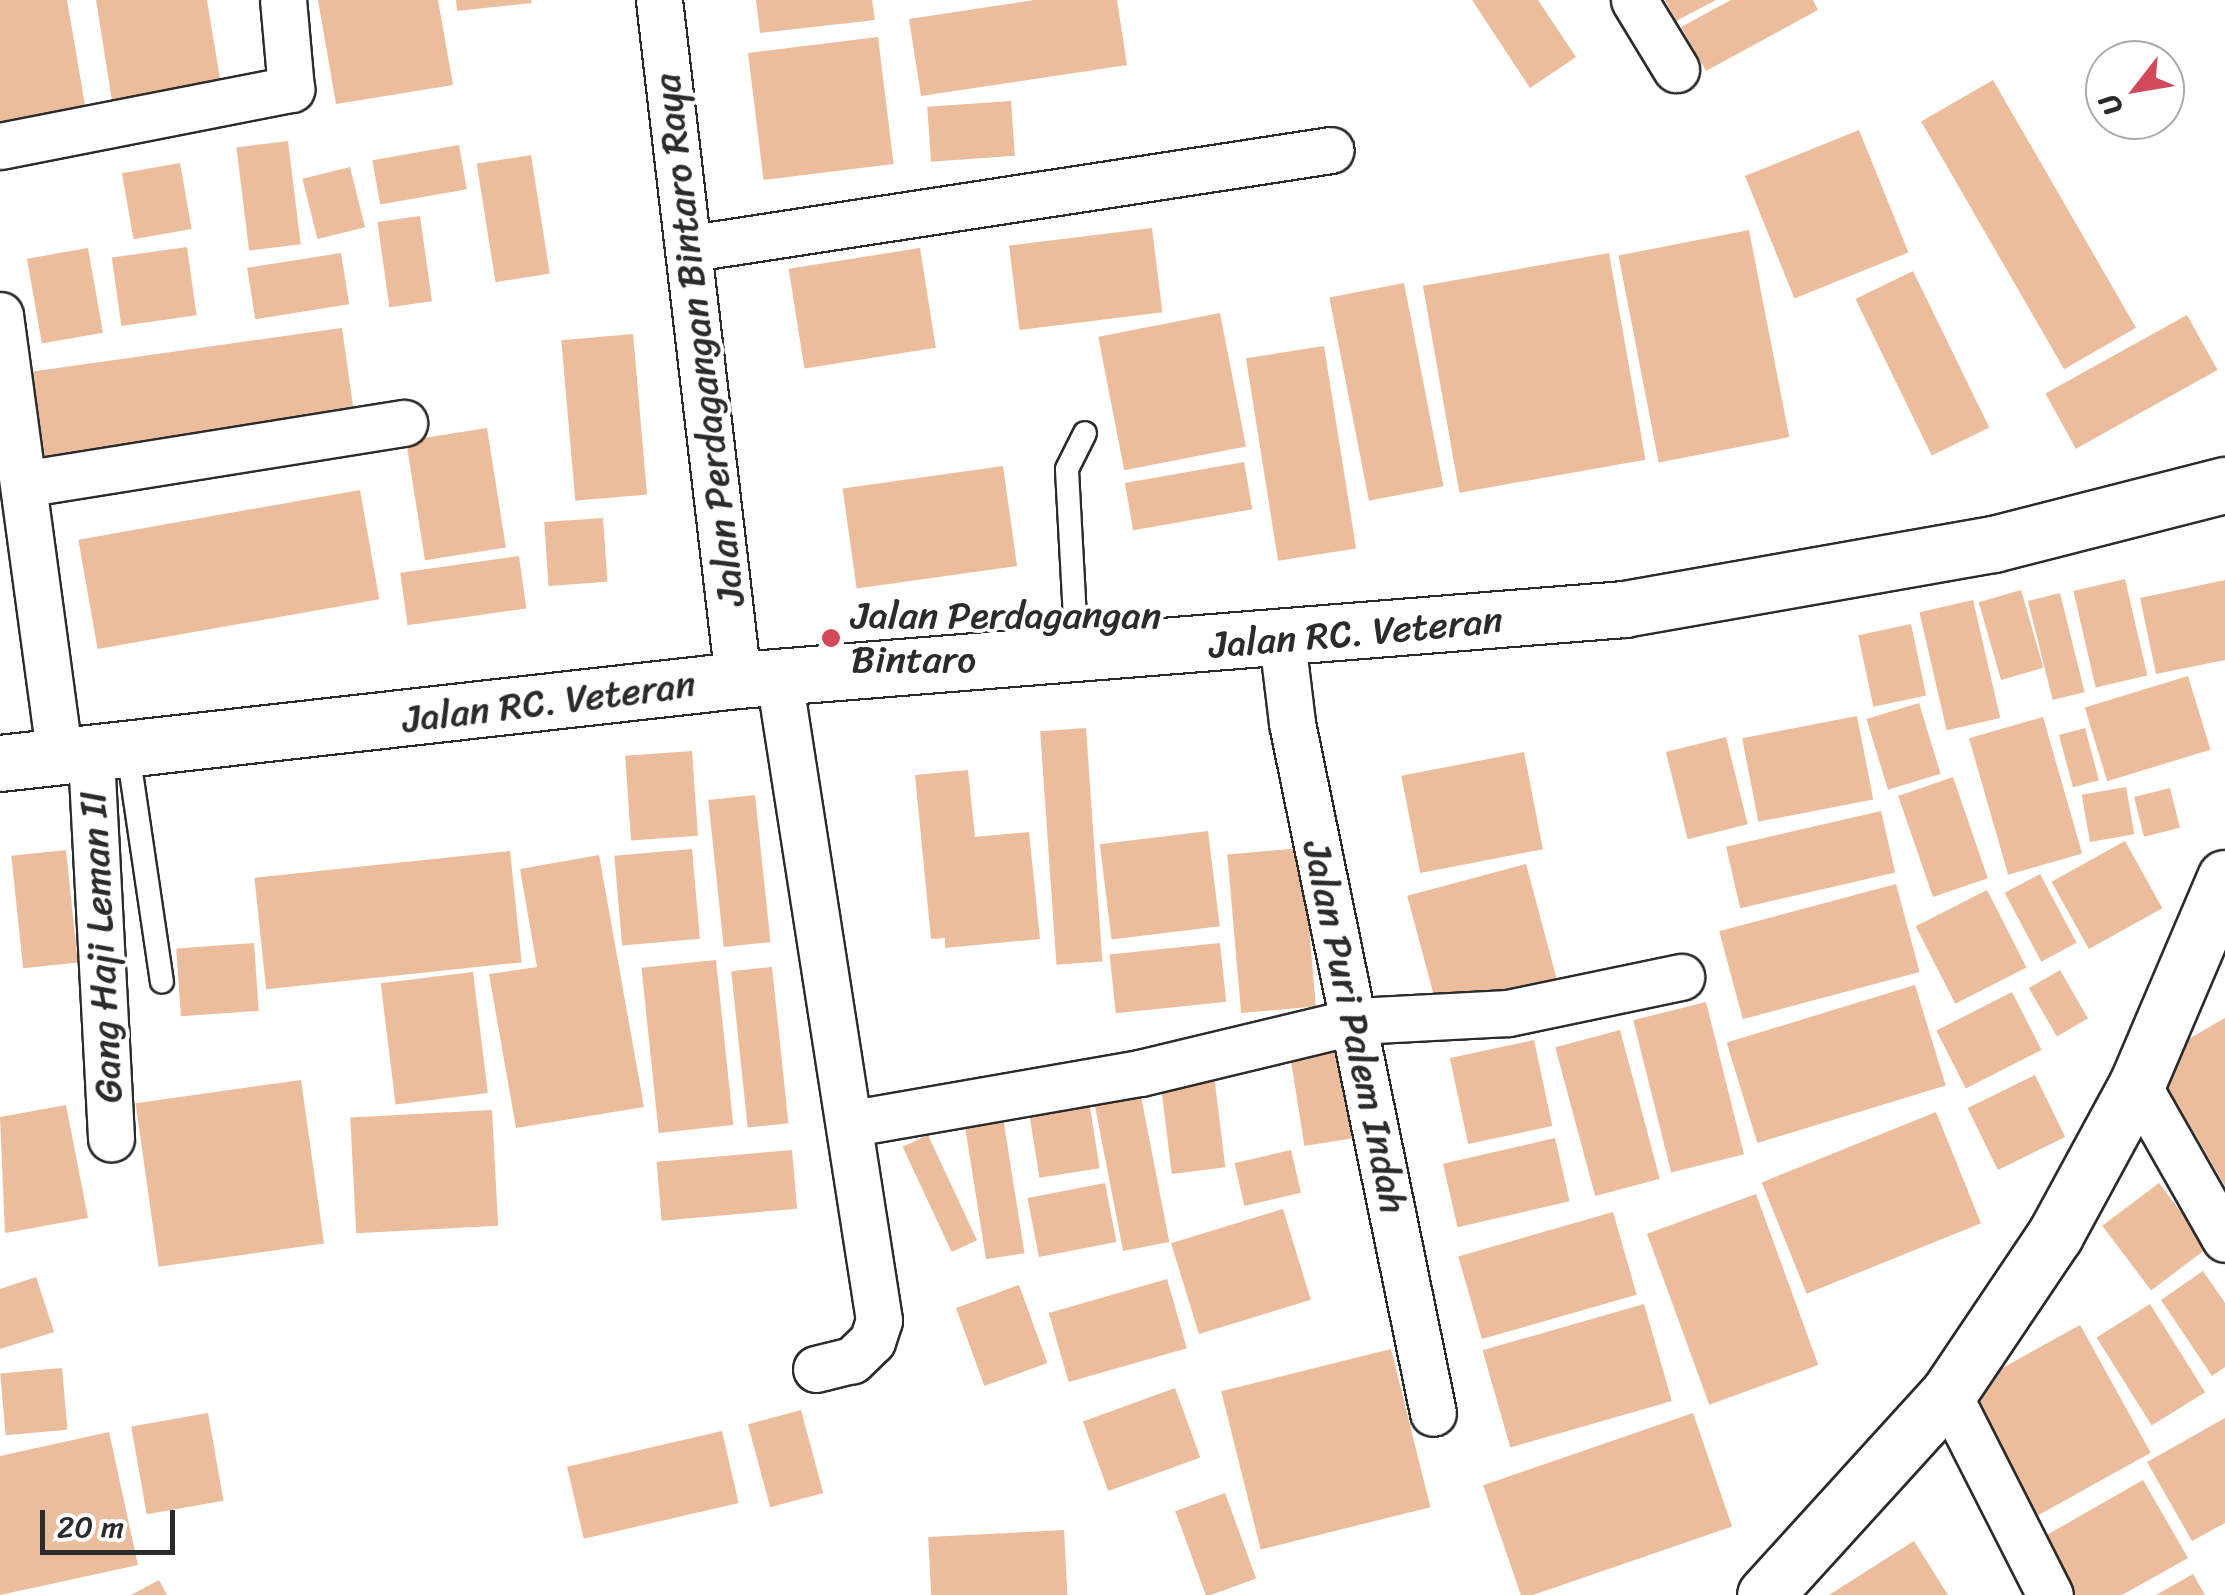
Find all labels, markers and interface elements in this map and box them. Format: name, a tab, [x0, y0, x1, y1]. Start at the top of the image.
north arrow	[2085, 40, 2185, 140]
street label: Jalan Perdagangan Bintaro Raya	[644, 70, 754, 610]
text: U	[2085, 84, 2136, 125]
place label: Jalan Perdagangan Bintaro	[851, 593, 1163, 682]
street label: Jalan RC. Veteran	[1207, 597, 1505, 669]
marker: Jalan Perdagangan Bintaro	[820, 627, 842, 649]
street label: Jalan RC. Veteran	[399, 661, 699, 743]
street label: Gang Haji Leman II	[70, 789, 132, 1105]
street label: Jalan Puri Palem Indah	[1293, 835, 1417, 1219]
scale bar	[45, 1490, 180, 1552]
text: 20 m	[57, 1500, 124, 1554]

